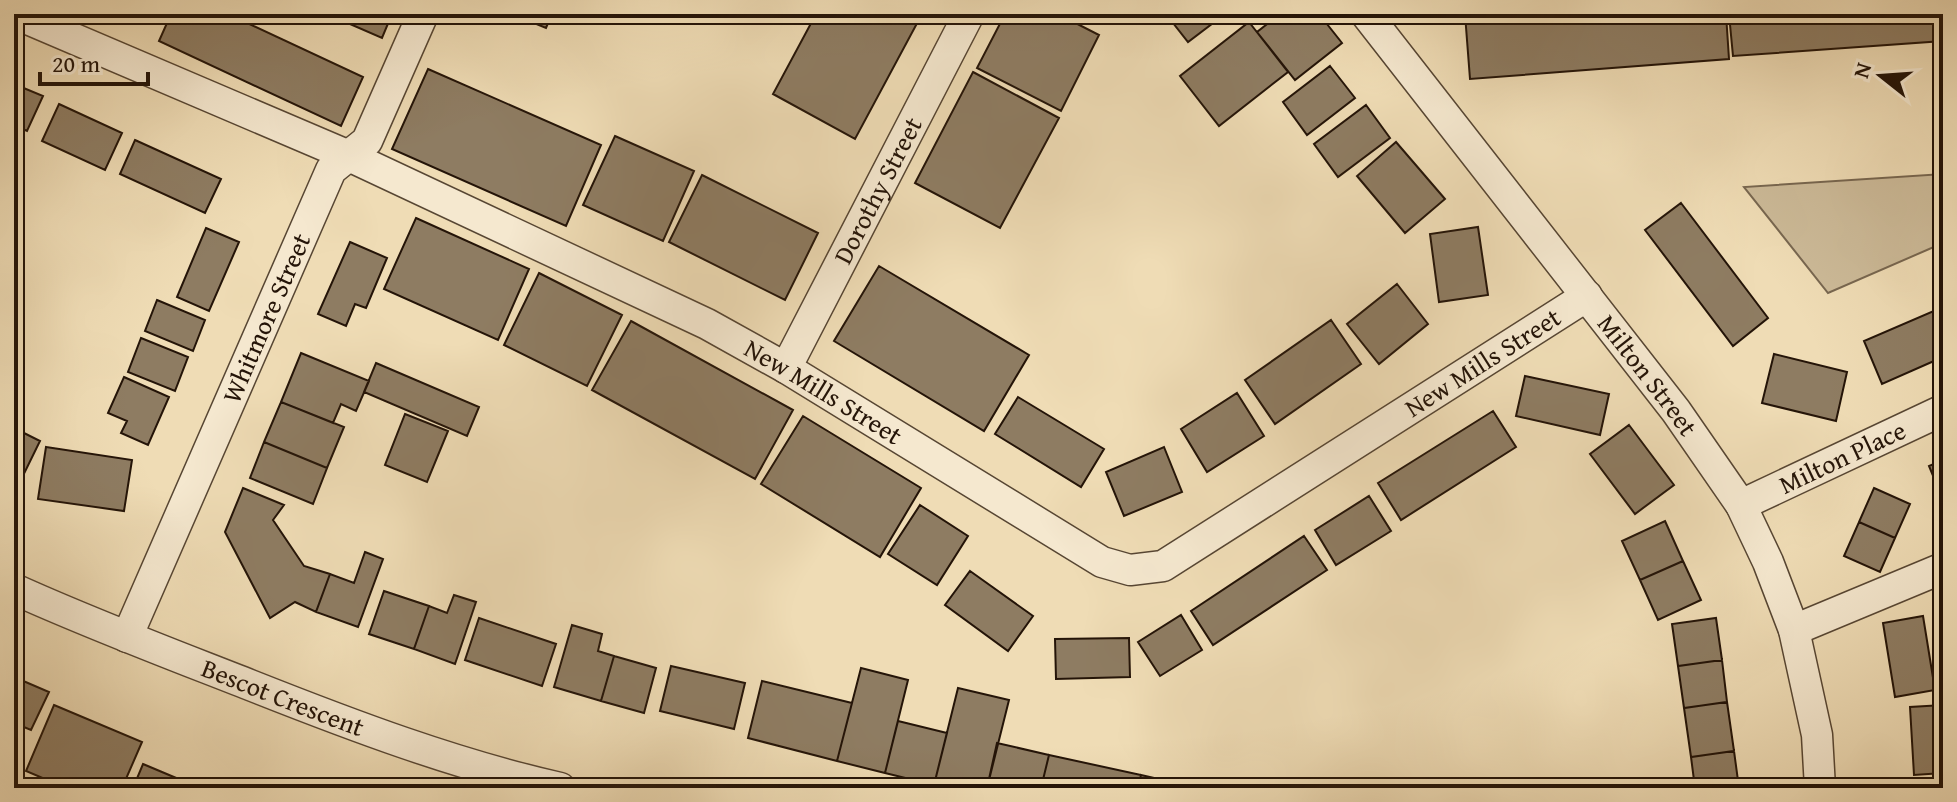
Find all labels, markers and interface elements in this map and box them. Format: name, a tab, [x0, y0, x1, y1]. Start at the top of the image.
scale bar	[40, 36, 148, 86]
north arrow	[1841, 36, 1921, 116]
text: 20 m	[52, 46, 100, 81]
text: N	[1844, 58, 1879, 82]
street label: Dorothy Street	[823, 110, 932, 271]
street label: Whitmore Street	[212, 227, 320, 409]
street label: New Mills Street	[1397, 298, 1568, 426]
street label: Milton Street	[1588, 306, 1708, 444]
street label: New Mills Street	[737, 329, 910, 454]
street label: Milton Place	[1772, 410, 1912, 503]
street label: Bescot Crescent	[196, 648, 370, 746]

